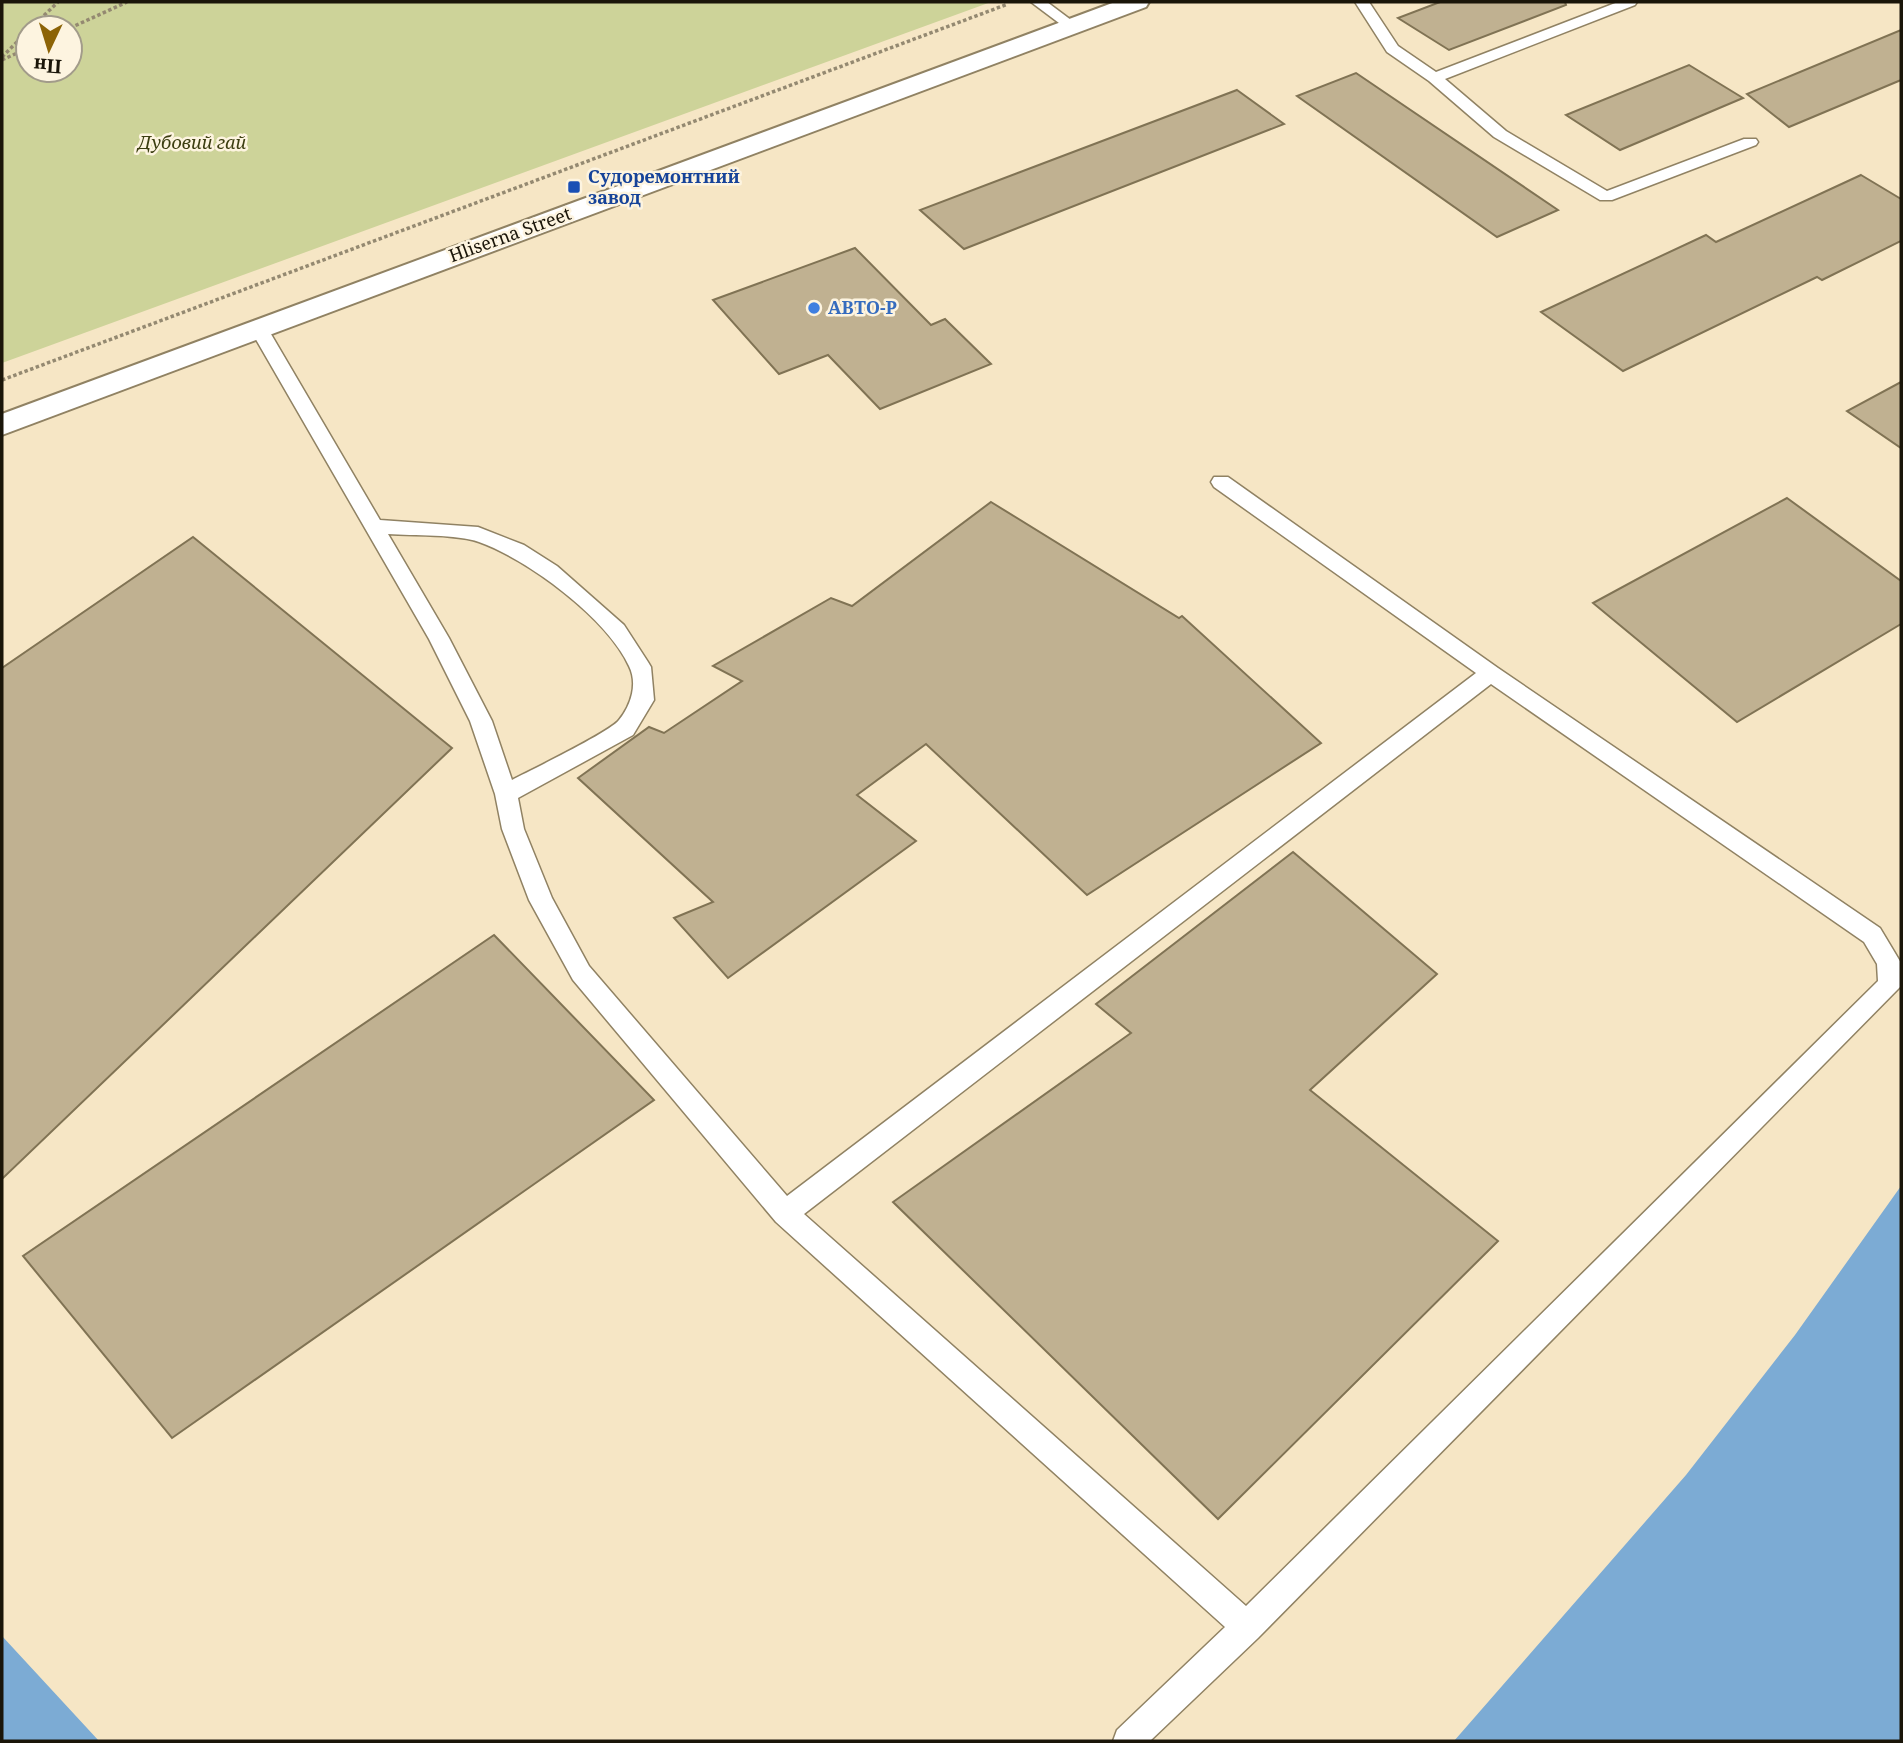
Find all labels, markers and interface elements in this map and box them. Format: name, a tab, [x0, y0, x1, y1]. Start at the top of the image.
north arrow	[14, 14, 84, 84]
text: Пн	[33, 52, 63, 80]
park label: Дубовий гай	[136, 130, 246, 154]
place label: Судоремонтний завод	[588, 164, 740, 209]
marker: Судоремонтний завод	[566, 179, 582, 195]
street label: Hliserna Street	[445, 201, 574, 267]
place label: АВТО-Р	[828, 295, 897, 319]
marker: АВТО-Р	[806, 300, 822, 316]

